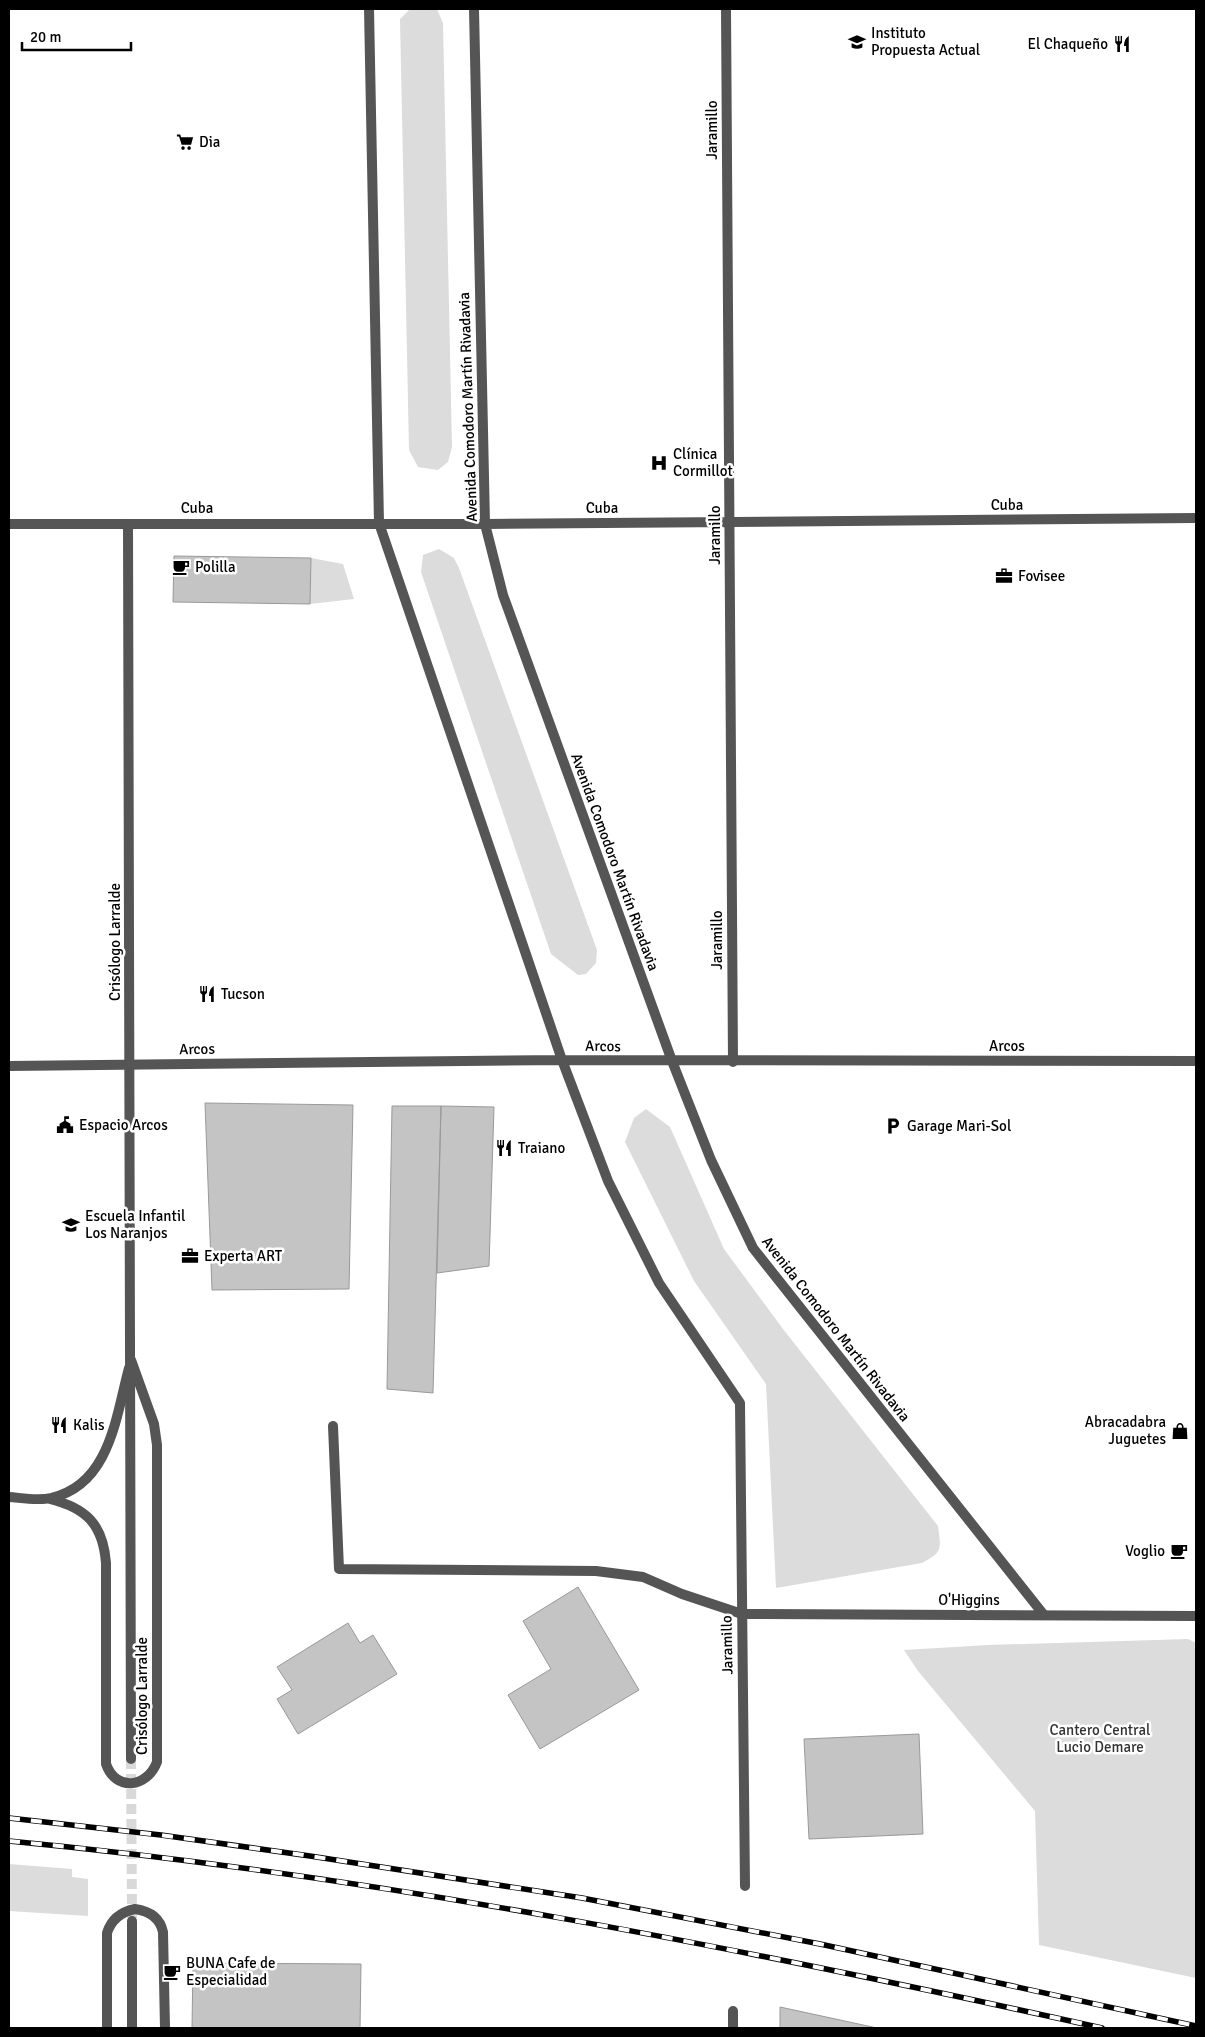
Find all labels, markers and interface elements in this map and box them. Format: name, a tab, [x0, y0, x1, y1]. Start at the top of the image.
scale bar	[22, 20, 131, 52]
place label: Instituto Propuesta Actual	[871, 24, 980, 59]
text: 20 m	[30, 28, 61, 46]
school or university icon: Instituto Propuesta Actual	[847, 32, 867, 52]
restaurant icon: El Chaqueño	[1112, 34, 1132, 54]
place label: El Chaqueño	[1027, 35, 1108, 53]
street label: Jaramillo	[703, 100, 721, 160]
supermarket icon: Dia	[175, 132, 195, 152]
place label: Dia	[199, 133, 220, 151]
street label: Avenida Comodoro Martín Rivadavia	[455, 292, 481, 522]
place label: Clínica Cormillot	[673, 445, 733, 480]
hospital icon: Clínica Cormillot	[649, 453, 669, 473]
street label: Cuba	[991, 496, 1023, 514]
street label: Cuba	[181, 499, 213, 517]
street label: Cuba	[586, 499, 618, 517]
street label: Jaramillo	[706, 505, 724, 565]
cafe icon: Polilla	[171, 557, 191, 577]
place label: Polilla	[195, 558, 236, 576]
office icon: Fovisee	[994, 566, 1014, 586]
place label: Fovisee	[1018, 567, 1065, 585]
street label: Avenida Comodoro Martín Rivadavia	[567, 751, 663, 973]
street label: Crisólogo Larralde	[106, 883, 124, 1001]
street label: Jaramillo	[708, 910, 726, 970]
restaurant icon: Tucson	[197, 984, 217, 1004]
place label: Tucson	[221, 985, 265, 1003]
street label: Arcos	[585, 1037, 621, 1055]
street label: Arcos	[989, 1037, 1025, 1055]
street label: Arcos	[179, 1040, 215, 1058]
public building icon: Espacio Arcos	[55, 1115, 75, 1135]
place label: Espacio Arcos	[79, 1116, 168, 1134]
parking icon: Garage Mari-Sol	[883, 1116, 903, 1136]
place label: Garage Mari-Sol	[907, 1117, 1011, 1135]
restaurant icon: Traiano	[494, 1138, 514, 1158]
place label: Traiano	[518, 1139, 566, 1157]
place label: Escuela Infantil Los Naranjos	[85, 1207, 185, 1242]
school or university icon: Escuela Infantil Los Naranjos	[61, 1215, 81, 1235]
street label: Avenida Comodoro Martín Rivadavia	[758, 1233, 914, 1425]
office icon: Experta ART	[180, 1246, 200, 1266]
place label: Experta ART	[204, 1247, 283, 1265]
place label: Abracadabra Juguetes	[1085, 1413, 1166, 1448]
restaurant icon: Kalis	[49, 1415, 69, 1435]
place label: Kalis	[73, 1416, 105, 1434]
shop icon: Abracadabra Juguetes	[1170, 1421, 1190, 1441]
cafe icon: Voglio	[1169, 1541, 1189, 1561]
place label: Voglio	[1125, 1542, 1165, 1560]
street label: O'Higgins	[938, 1591, 1000, 1609]
street label: Jaramillo	[717, 1615, 737, 1675]
street label: Crisólogo Larralde	[133, 1637, 151, 1755]
park label: Cantero Central Lucio Demare	[1049, 1721, 1151, 1756]
place label: BUNA Cafe de Especialidad	[186, 1954, 275, 1989]
cafe icon: BUNA Cafe de Especialidad	[162, 1962, 182, 1982]

